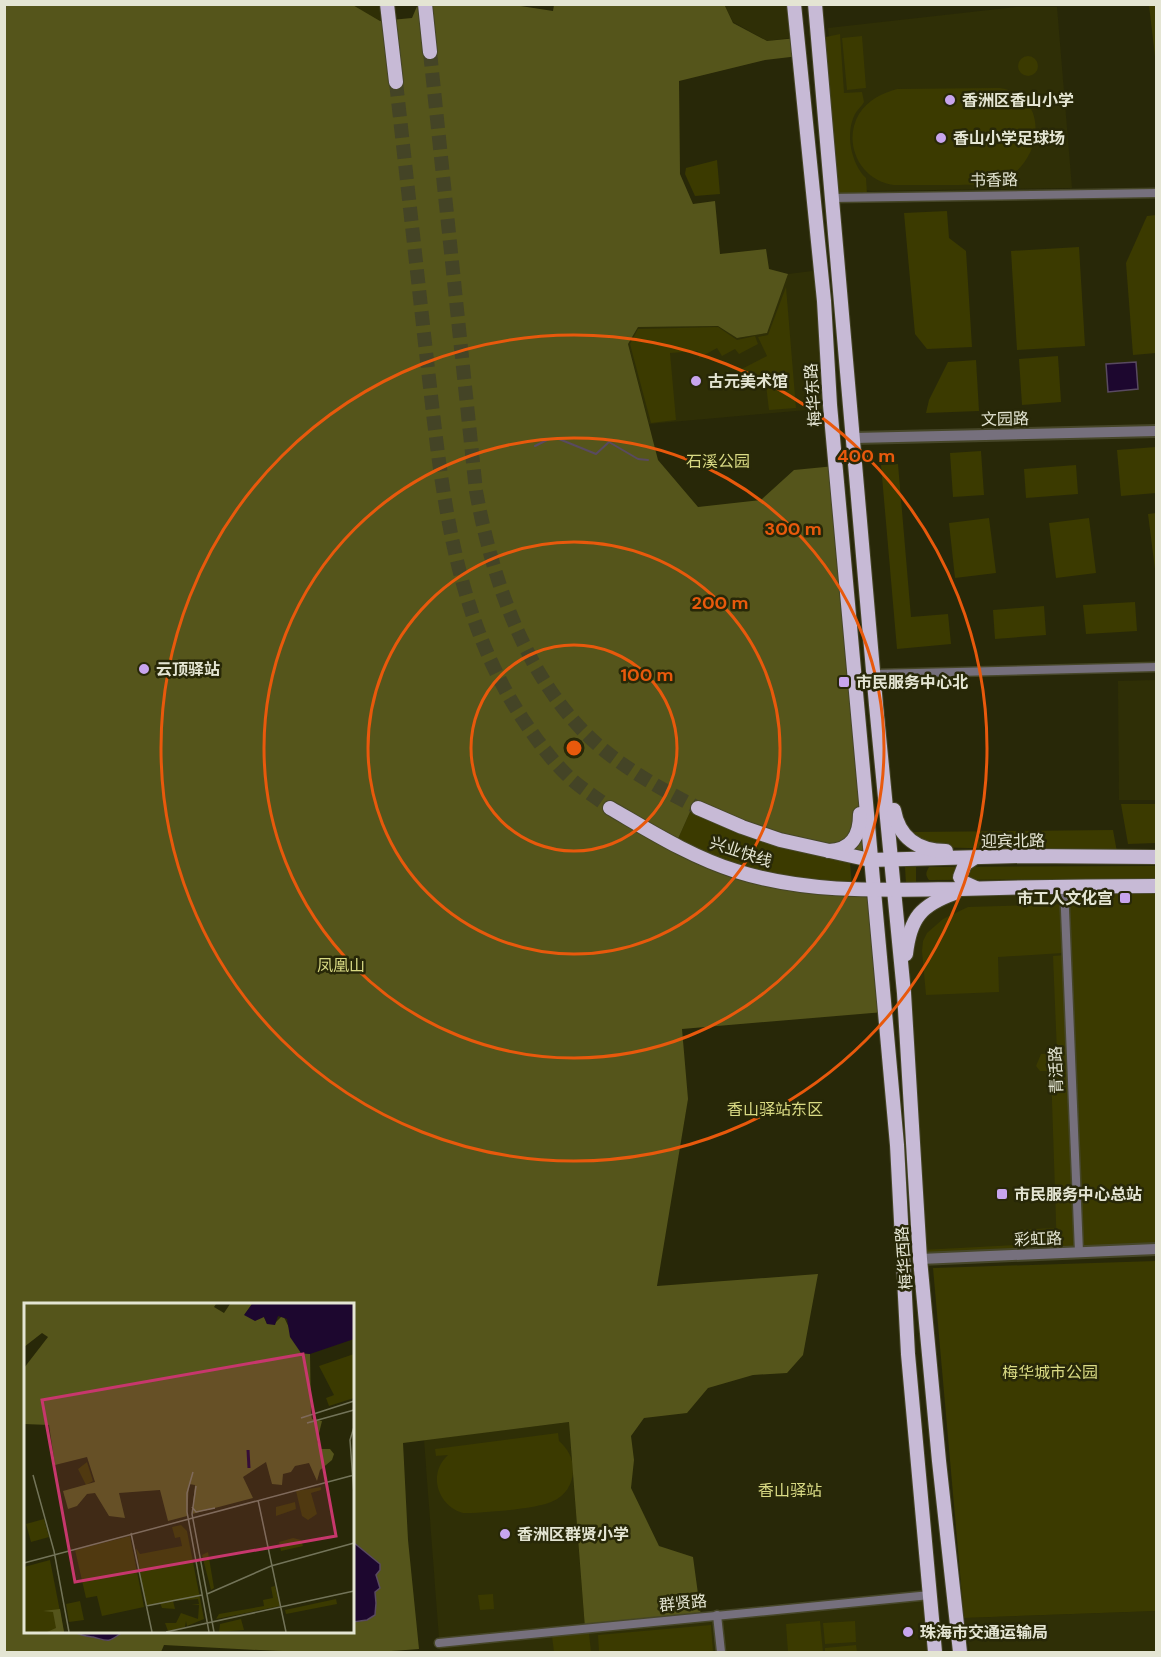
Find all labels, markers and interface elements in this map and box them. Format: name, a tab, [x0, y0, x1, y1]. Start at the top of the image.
place label: 香洲区香山小学	[962, 90, 1074, 111]
marker: 香洲区香山小学	[943, 93, 957, 107]
place label: 香山小学足球场	[953, 128, 1065, 149]
marker: 香山小学足球场	[934, 131, 948, 145]
street label: 书香路	[970, 169, 1018, 191]
street label: 梅华东路	[800, 362, 826, 428]
place label: 古元美术馆	[708, 371, 788, 392]
marker: 古元美术馆	[689, 374, 703, 388]
street label: 文园路	[981, 408, 1029, 430]
text: 400 m	[837, 444, 895, 468]
park label: 石溪公园	[686, 451, 750, 472]
text: 300 m	[764, 517, 822, 541]
text: 200 m	[692, 591, 748, 615]
place label: 云顶驿站	[156, 659, 220, 680]
marker: 云顶驿站	[137, 662, 151, 676]
text: 100 m	[620, 663, 674, 687]
place label: 市民服务中心北	[856, 672, 968, 693]
marker: 市民服务中心北	[837, 675, 851, 689]
centre of rings	[564, 738, 584, 758]
street label: 迎宾北路	[981, 830, 1045, 852]
street label: 兴业快线	[707, 832, 775, 872]
place label: 市工人文化宫	[1017, 888, 1113, 909]
marker: 市工人文化宫	[1118, 891, 1132, 905]
park label: 凤凰山	[317, 955, 365, 976]
street label: 青活路	[1045, 1046, 1067, 1094]
park label: 香山驿站东区	[727, 1099, 823, 1120]
place label: 市民服务中心总站	[1014, 1184, 1142, 1205]
marker: 市民服务中心总站	[995, 1187, 1009, 1201]
street label: 梅华西路	[891, 1225, 917, 1291]
street label: 彩虹路	[1014, 1228, 1062, 1250]
inset map	[24, 1303, 354, 1633]
park label: 梅华城市公园	[1002, 1362, 1098, 1383]
park label: 香山驿站	[758, 1480, 822, 1501]
place label: 香洲区群贤小学	[517, 1524, 629, 1545]
marker: 香洲区群贤小学	[498, 1527, 512, 1541]
street label: 群贤路	[658, 1590, 708, 1616]
place label: 珠海市交通运输局	[920, 1622, 1048, 1643]
marker: 珠海市交通运输局	[901, 1625, 915, 1639]

